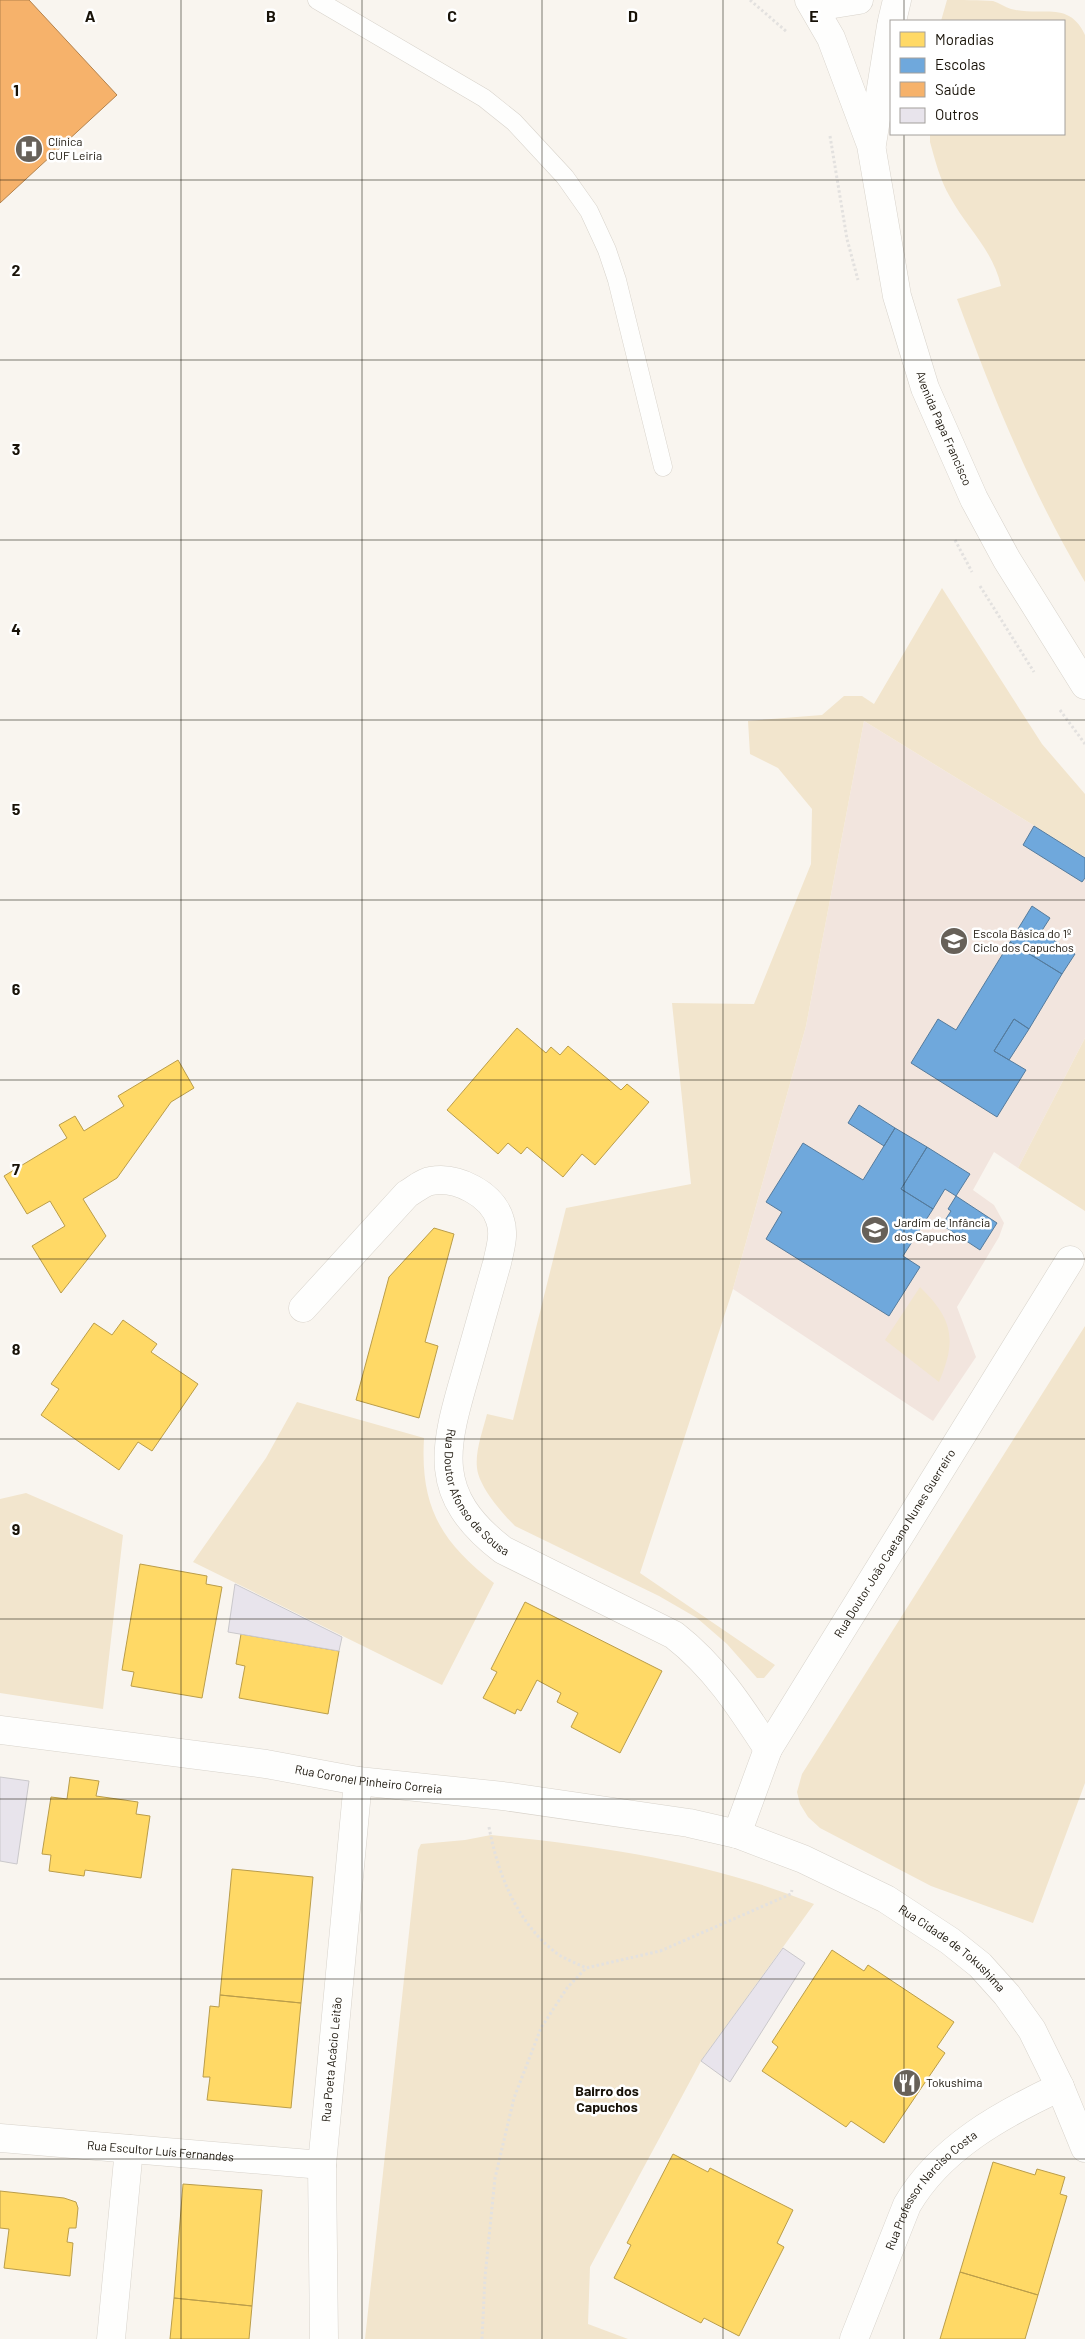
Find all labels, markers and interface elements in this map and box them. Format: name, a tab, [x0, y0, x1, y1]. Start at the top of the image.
text: A	[85, 6, 96, 25]
text: B	[266, 6, 276, 25]
text: C	[447, 6, 457, 25]
text: D	[628, 6, 638, 25]
text: E	[809, 6, 819, 25]
legend	[890, 20, 1065, 135]
text: Moradias	[935, 30, 994, 48]
text: Escolas	[935, 55, 986, 73]
text: 1	[13, 80, 19, 99]
text: Saúde	[935, 80, 976, 98]
text: Outros	[935, 105, 979, 123]
hospital icon: Clínica CUF Leiria	[14, 134, 44, 164]
place label: Clínica CUF Leiria	[48, 134, 102, 162]
text: 2	[12, 260, 21, 279]
street label: Avenida Papa Francisco	[914, 369, 975, 488]
text: 3	[12, 439, 20, 458]
text: 4	[11, 619, 21, 638]
text: 5	[12, 799, 21, 818]
school or university icon: Escola Básica do 1º Ciclo dos Capuchos	[939, 926, 969, 956]
place label: Escola Básica do 1º Ciclo dos Capuchos	[973, 926, 1074, 954]
text: 6	[12, 979, 21, 998]
text: 7	[12, 1159, 20, 1178]
school or university icon: Jardim de Infância dos Capuchos	[860, 1215, 890, 1245]
place label: Jardim de Infância dos Capuchos	[894, 1215, 990, 1243]
text: 8	[12, 1339, 21, 1358]
street label: Rua Doutor Afonso de Sousa	[442, 1428, 512, 1558]
street label: Rua Doutor João Caetano Nunes Guerreiro	[831, 1446, 958, 1640]
text: 9	[12, 1519, 20, 1538]
street label: Rua Coronel Pinheiro Correia	[294, 1761, 443, 1796]
street label: Rua Cidade de Tokushima	[896, 1901, 1009, 1994]
street label: Rua Poeta Acácio Leitão	[318, 1996, 344, 2123]
restaurant icon: Tokushima	[892, 2068, 922, 2098]
place label: Tokushima	[926, 2075, 982, 2089]
district label: Bairro dos Capuchos	[575, 2082, 639, 2115]
street label: Rua Professor Narciso Costa	[882, 2127, 979, 2252]
street label: Rua Escultor Luís Fernandes	[87, 2137, 235, 2164]

